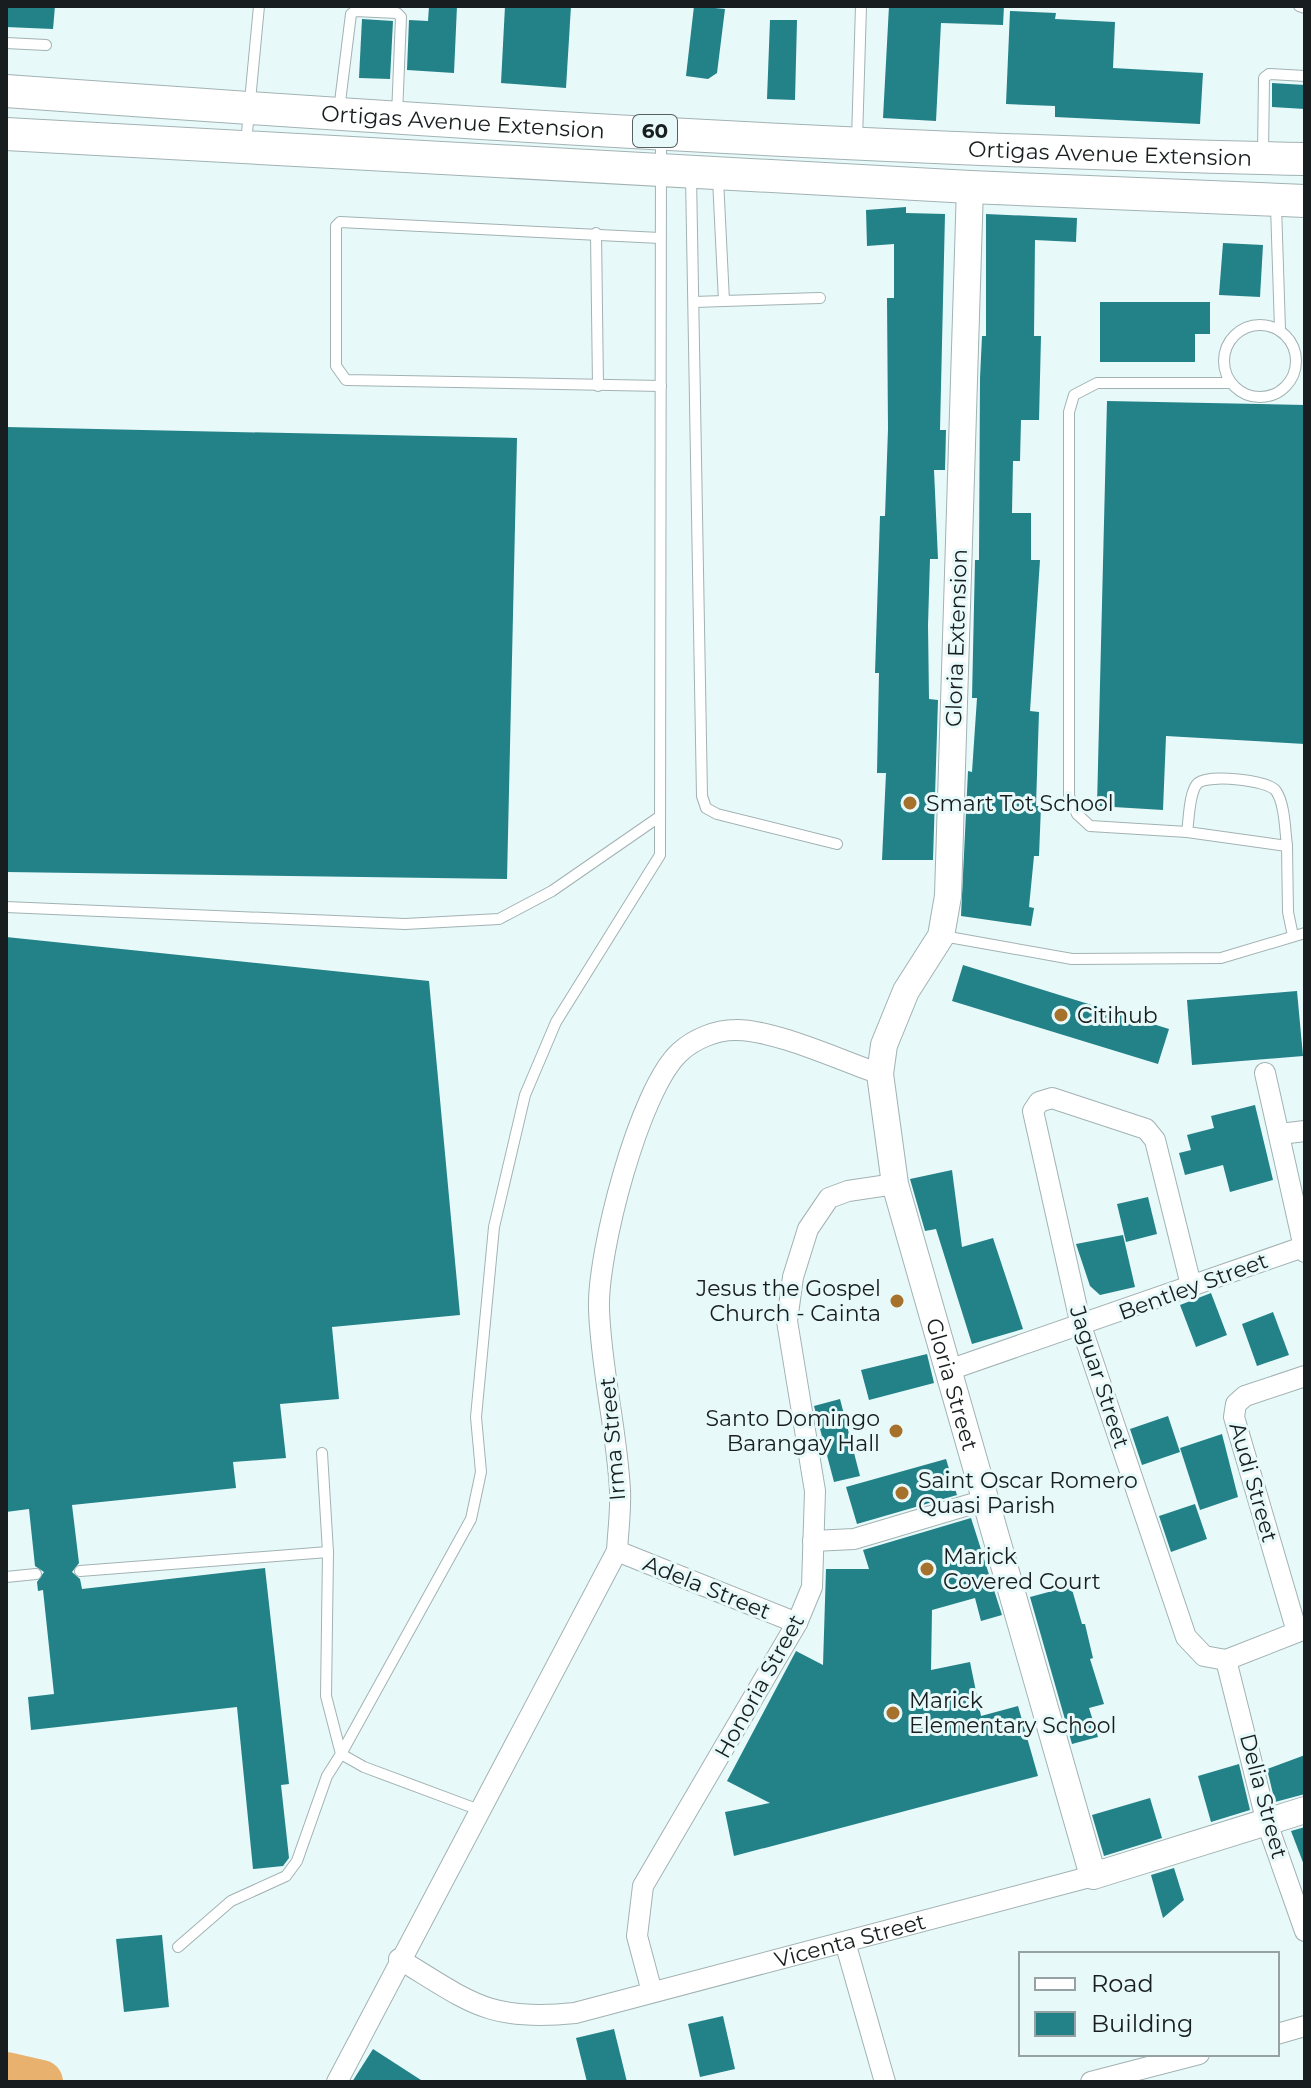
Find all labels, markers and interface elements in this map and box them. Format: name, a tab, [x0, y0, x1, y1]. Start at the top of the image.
street label: Ortigas Avenue Extension	[320, 100, 605, 144]
road number: 60	[633, 115, 677, 147]
street label: Ortigas Avenue Extension	[968, 135, 1252, 172]
street label: Gloria Extension	[940, 549, 973, 728]
place label: Smart Tot School	[926, 790, 1114, 817]
marker: Smart Tot School	[901, 794, 919, 812]
place label: Citihub	[1077, 1002, 1158, 1029]
marker: Citihub	[1052, 1006, 1070, 1024]
street label: Bentley Street	[1115, 1247, 1272, 1326]
place label: Jesus the Gospel Church - Cainta	[695, 1275, 881, 1327]
marker: Jesus the Gospel Church - Cainta	[888, 1292, 906, 1310]
street label: Jaguar Street	[1064, 1302, 1135, 1452]
street label: Gloria Street	[920, 1315, 984, 1454]
street label: Irma Street	[594, 1376, 631, 1502]
place label: Santo Domingo Barangay Hall	[706, 1405, 880, 1457]
street label: Audi Street	[1224, 1419, 1284, 1545]
marker: Santo Domingo Barangay Hall	[887, 1422, 905, 1440]
place label: Saint Oscar Romero Quasi Parish	[918, 1467, 1138, 1519]
marker: Saint Oscar Romero Quasi Parish	[893, 1484, 911, 1502]
place label: Marick Covered Court	[943, 1543, 1101, 1595]
street label: Adela Street	[639, 1550, 775, 1625]
marker: Marick Covered Court	[918, 1560, 936, 1578]
street label: Honoria Street	[709, 1610, 810, 1763]
place label: Marick Elementary School	[909, 1687, 1116, 1739]
marker: Marick Elementary School	[884, 1704, 902, 1722]
street label: Delia Street	[1234, 1731, 1293, 1862]
street label: Vicenta Street	[772, 1908, 929, 1974]
legend	[1019, 1952, 1279, 2056]
text: Road	[1091, 1969, 1154, 1998]
text: Building	[1091, 2009, 1194, 2038]

